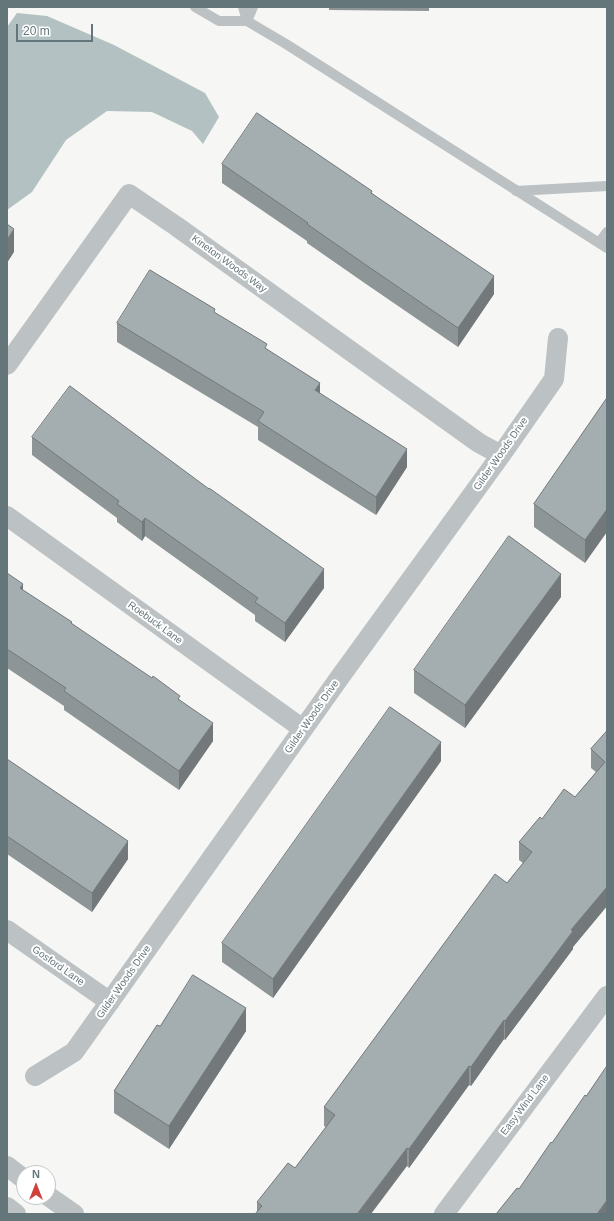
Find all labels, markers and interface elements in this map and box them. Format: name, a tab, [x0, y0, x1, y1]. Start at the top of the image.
scale bar	[18, 16, 95, 42]
text: 20 m	[23, 24, 50, 38]
street label: Kineton Woods Way	[189, 233, 269, 295]
street label: Gilder Woods Drive	[471, 415, 531, 493]
street label: Roebuck Lane	[125, 599, 185, 647]
street label: Gilder Woods Drive	[282, 678, 342, 756]
street label: Gilder Woods Drive	[94, 943, 154, 1021]
street label: Gosford Lane	[30, 944, 86, 988]
street label: Easy Wind Lane	[498, 1072, 552, 1138]
north arrow	[16, 1165, 56, 1205]
text: N	[32, 1168, 40, 1180]

